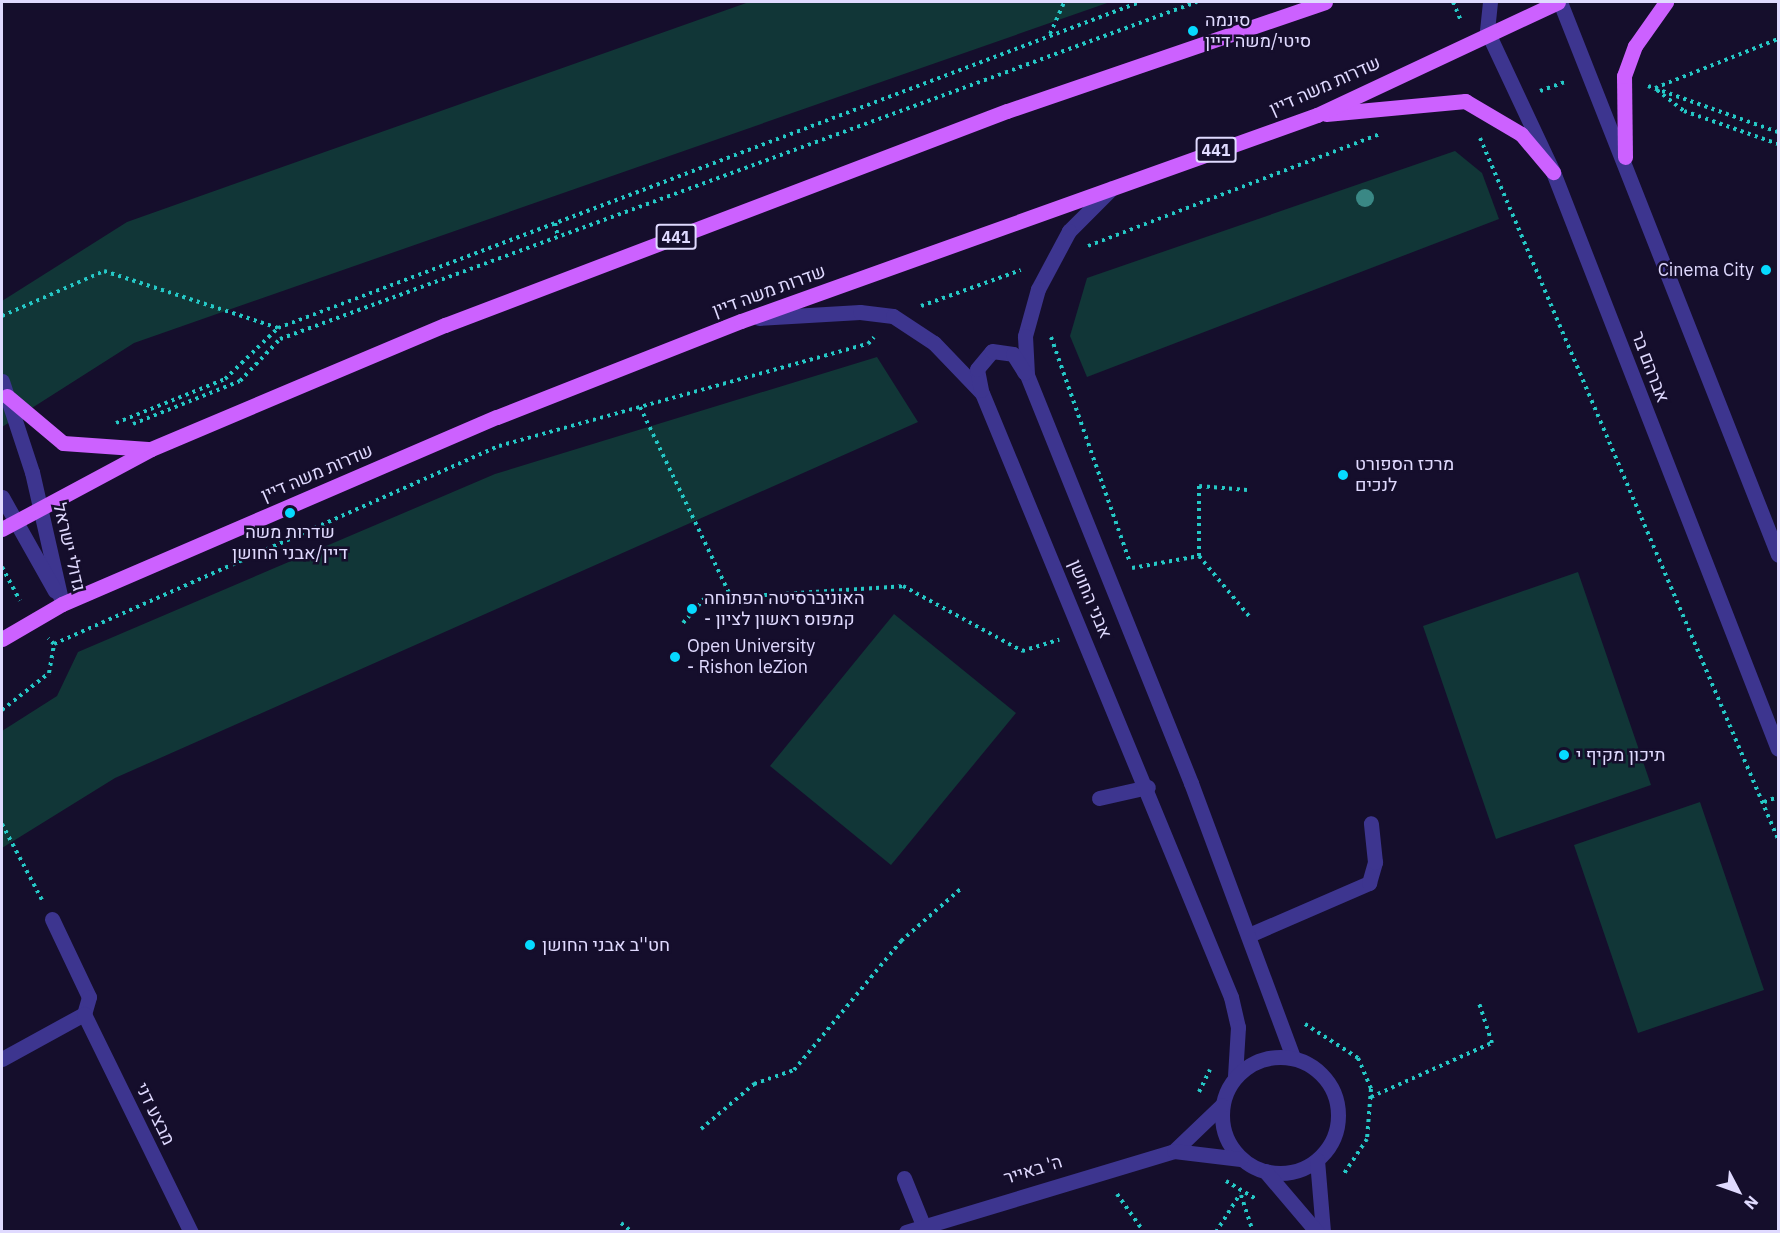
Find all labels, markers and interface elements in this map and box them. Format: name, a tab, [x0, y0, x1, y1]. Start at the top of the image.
place label: סינמה סיטי/משה דיין	[1205, 10, 1311, 52]
marker: סינמה סיטי/משה דיין	[1186, 24, 1200, 38]
street label: שדרות משה דיין	[1266, 52, 1384, 120]
road number: 441	[1195, 137, 1237, 163]
road number: 441	[655, 224, 697, 250]
place label: Cinema City	[1658, 259, 1754, 281]
street label: שדרות משה דיין	[709, 260, 829, 322]
marker: Cinema City	[1759, 263, 1773, 277]
street label: אברהם בר	[1627, 328, 1673, 406]
street label: שדרות משה דיין	[258, 440, 376, 506]
place label: מרכז הספורט לנכים	[1355, 454, 1454, 496]
marker: מרכז הספורט לנכים	[1336, 468, 1350, 482]
street label: גדולי ישראל	[48, 501, 90, 593]
marker: שדרות משה דיין/אבני החושן	[283, 506, 297, 520]
place label: שדרות משה דיין/אבני החושן	[232, 522, 348, 564]
street label: אבני החושן	[1064, 556, 1116, 642]
place label: האוניברסיטה הפתוחה - קמפוס ראשון לציון	[704, 588, 864, 630]
marker: האוניברסיטה הפתוחה - קמפוס ראשון לציון	[685, 602, 699, 616]
place label: Open University - Rishon leZion	[687, 636, 815, 678]
marker: Open University - Rishon leZion	[668, 650, 682, 664]
place label: תיכון מקיף י	[1576, 744, 1665, 766]
marker: תיכון מקיף י	[1557, 748, 1571, 762]
place label: חט''ב אבני החושן	[542, 934, 670, 956]
marker: חט''ב אבני החושן	[523, 938, 537, 952]
street label: מבצע דני	[131, 1079, 179, 1149]
street label: ה' באייר	[1001, 1151, 1065, 1189]
north arrow	[1708, 1161, 1768, 1221]
text: N	[1740, 1192, 1763, 1214]

